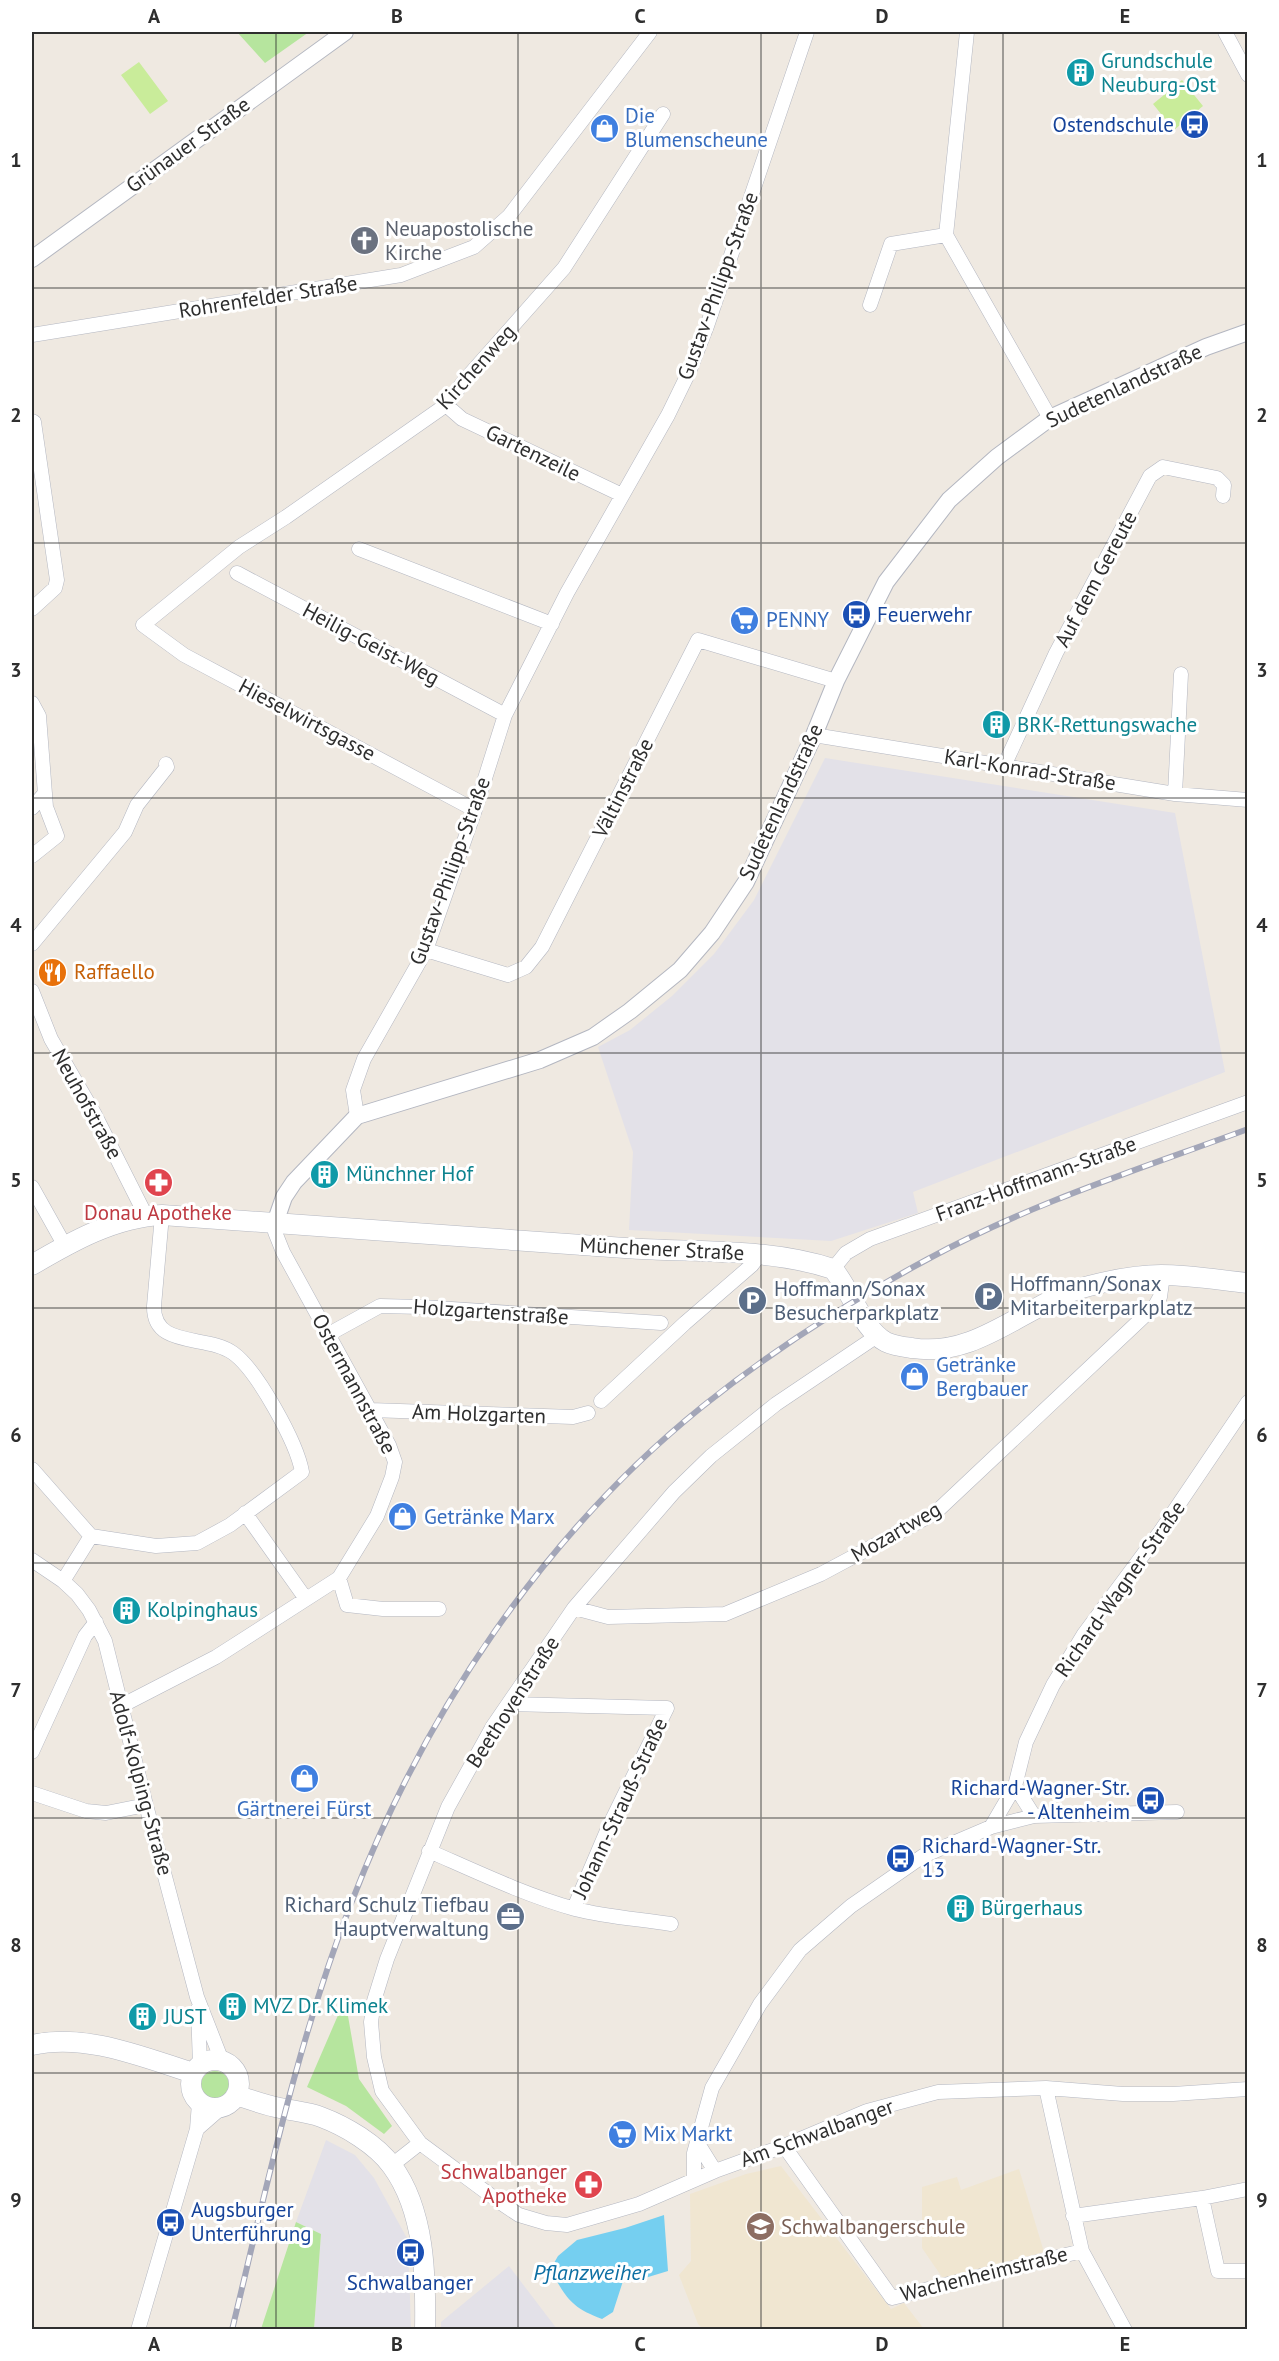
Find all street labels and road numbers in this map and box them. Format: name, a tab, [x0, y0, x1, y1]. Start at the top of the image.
street label: Grünauer Straße	[120, 91, 255, 199]
street label: Gustav-Philipp-Straße	[671, 188, 764, 384]
street label: Rohrenfelder Straße	[177, 269, 359, 324]
street label: Kirchenweg	[430, 318, 521, 415]
street label: Sudetenlandstraße	[1041, 338, 1206, 434]
street label: Gartenzeile	[481, 418, 585, 487]
street label: Auf dem Gereute	[1048, 506, 1143, 652]
street label: Heilig-Geist-Weg	[298, 596, 444, 691]
street label: Hieselwirtsgasse	[234, 672, 380, 767]
street label: Sudetenlandstraße	[733, 719, 829, 884]
street label: Vältinstraße	[585, 733, 659, 843]
street label: Karl-Konrad-Straße	[942, 743, 1118, 796]
street label: Gustav-Philipp-Straße	[403, 773, 496, 969]
street label: Neuhofstraße	[46, 1044, 129, 1164]
street label: Franz-Hoffmann-Straße	[932, 1130, 1140, 1227]
street label: Münchener Straße	[579, 1231, 745, 1266]
street label: Holzgartenstraße	[412, 1293, 570, 1330]
street label: Ostermannstraße	[306, 1309, 403, 1459]
street label: Am Holzgarten	[412, 1398, 546, 1429]
street label: Mozartweg	[846, 1495, 945, 1568]
street label: Richard-Wagner-Straße	[1048, 1495, 1191, 1682]
street label: Beethovenstraße	[460, 1631, 565, 1773]
street label: Adolf-Kolping-Straße	[104, 1687, 179, 1878]
street label: Johann-Strauß-Straße	[565, 1713, 673, 1903]
street label: Am Schwalbanger	[736, 2092, 897, 2173]
street label: Wachenheimstraße	[897, 2240, 1070, 2307]

